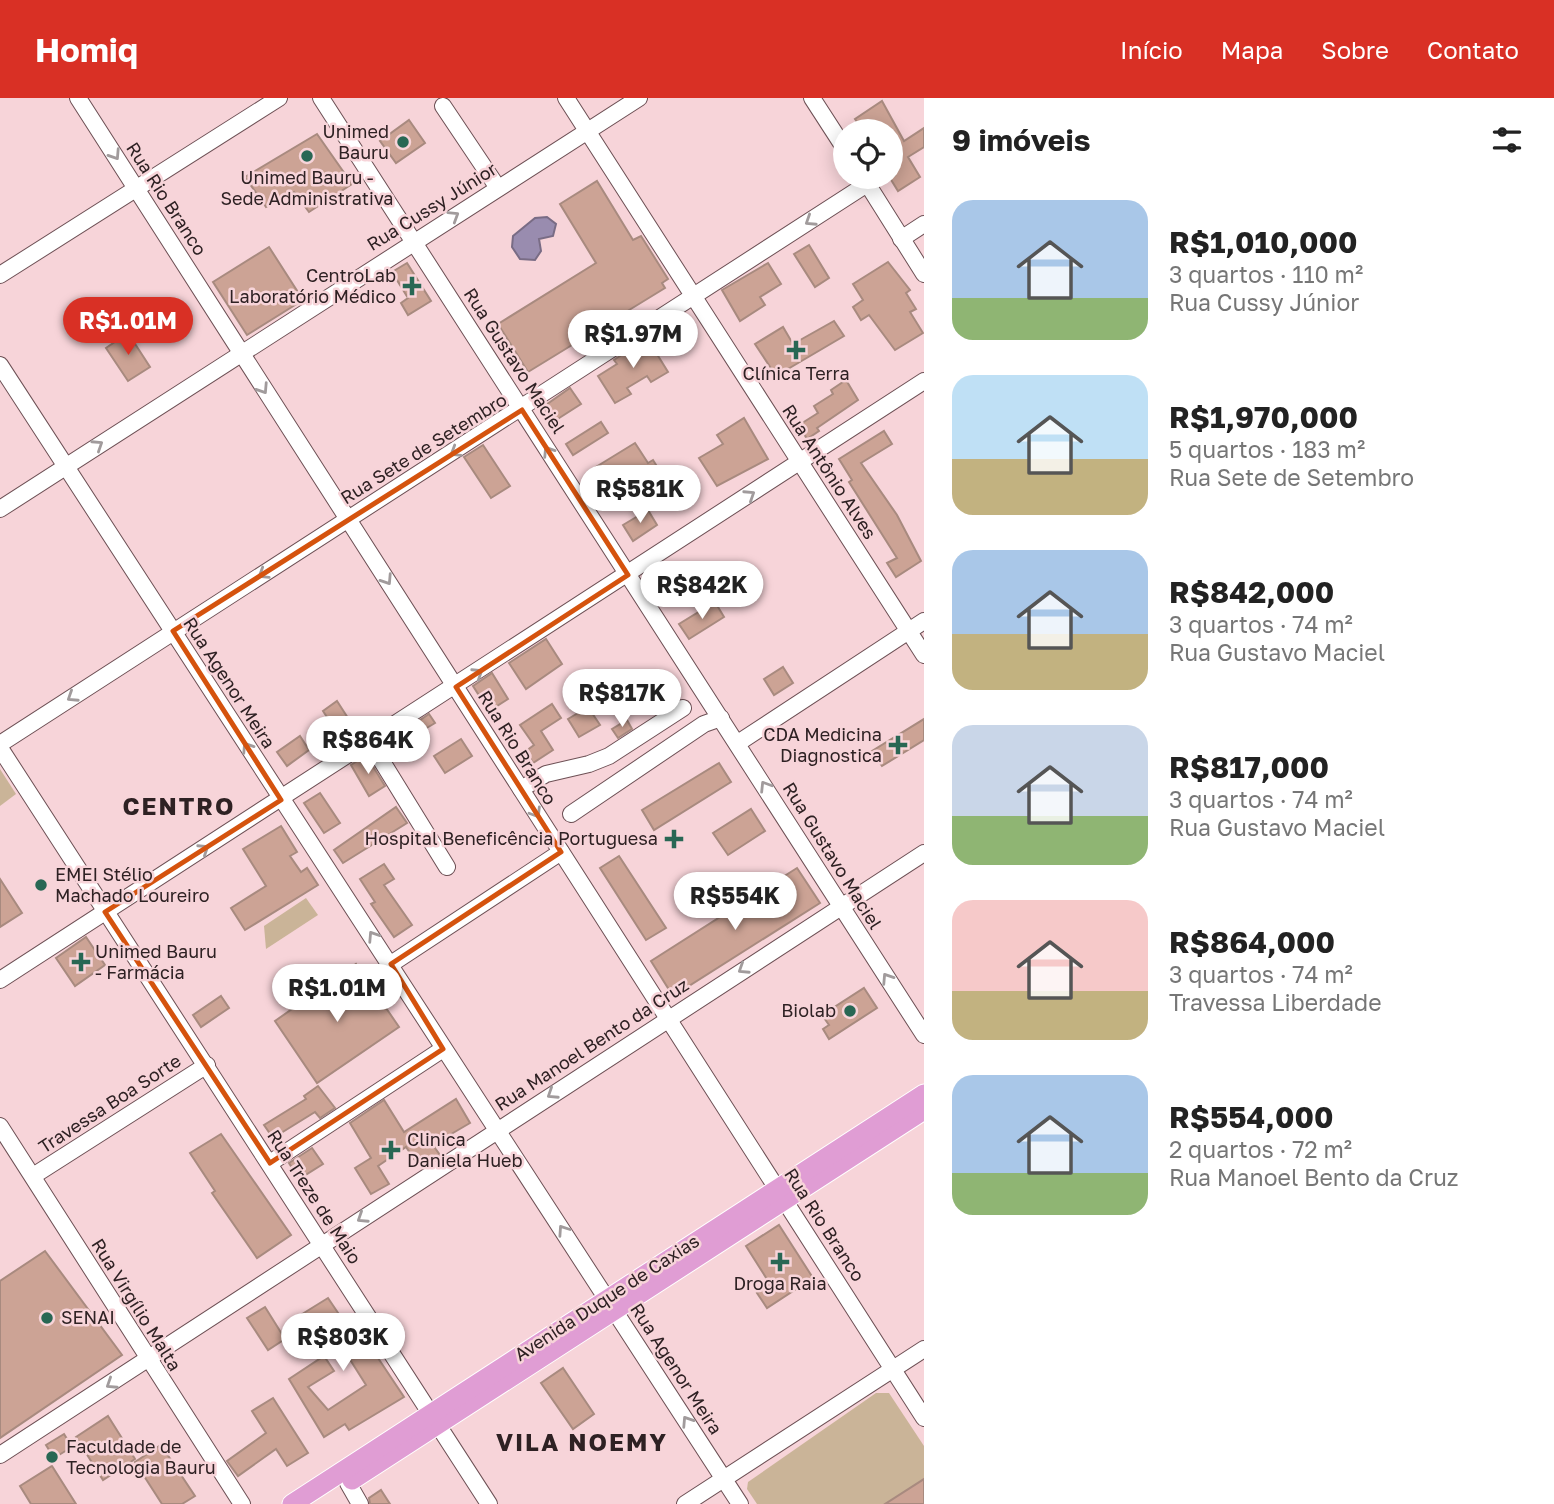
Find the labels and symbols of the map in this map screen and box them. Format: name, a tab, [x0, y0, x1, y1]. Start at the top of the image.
place label: Unimed Bauru	[323, 120, 389, 163]
marker: Unimed Bauru	[395, 134, 411, 150]
street label: Rua Rio Branco	[122, 138, 212, 259]
one-way arrow	[107, 148, 120, 161]
marker: Unimed Bauru - Sede Administrativa	[299, 148, 315, 164]
street label: Rua Cussy Júnior	[363, 157, 500, 255]
place label: Unimed Bauru - Sede Administrativa	[221, 166, 393, 209]
one-way arrow	[447, 211, 460, 224]
one-way arrow	[805, 212, 818, 225]
place label: CentroLab Laboratório Médico	[229, 264, 396, 307]
marker: CentroLab Laboratório Médico	[402, 276, 422, 296]
street label: Rua Gustavo Maciel	[460, 284, 570, 438]
pin: R$1.01M	[63, 298, 193, 357]
pin: R$1.97M	[568, 310, 698, 370]
marker: Clínica Terra	[786, 340, 806, 360]
place label: Clínica Terra	[742, 362, 850, 384]
one-way arrow	[255, 381, 268, 394]
street label: Rua Sete de Setembro	[336, 388, 511, 508]
street label: Rua Antônio Alves	[778, 400, 882, 543]
one-way arrow	[91, 440, 104, 453]
one-way arrow	[450, 443, 463, 456]
one-way arrow	[544, 445, 557, 458]
pin: R$581K	[583, 466, 697, 525]
one-way arrow	[743, 490, 756, 503]
pin: R$842K	[645, 561, 759, 621]
one-way arrow	[258, 565, 271, 578]
one-way arrow	[379, 572, 392, 585]
street label: Rua Agenor Meira	[179, 613, 280, 752]
one-way arrow	[470, 668, 483, 681]
pin: R$817K	[565, 670, 679, 729]
street label: Rua Rio Branco	[474, 686, 562, 809]
one-way arrow	[67, 689, 80, 701]
pin: R$864K	[311, 716, 425, 776]
place label: CDA Medicina Diagnostica	[763, 723, 882, 766]
marker: CDA Medicina Diagnostica	[888, 735, 908, 755]
one-way arrow	[243, 742, 255, 755]
street label: Rua Gustavo Maciel	[779, 778, 887, 933]
one-way arrow	[760, 780, 773, 793]
district label: CENTRO	[122, 791, 236, 820]
one-way arrow	[527, 805, 540, 818]
place label: Hospital Beneficência Portuguesa	[365, 827, 658, 849]
marker: Hospital Beneficência Portuguesa	[664, 829, 684, 849]
one-way arrow	[196, 844, 209, 857]
place label: EMEI Stélio Machado Loureiro	[55, 863, 210, 906]
pin: R$554K	[678, 872, 792, 932]
marker: EMEI Stélio Machado Loureiro	[33, 877, 49, 893]
one-way arrow	[368, 931, 381, 944]
place label: Unimed Bauru - Farmácia	[95, 940, 217, 983]
marker: Unimed Bauru - Farmácia	[73, 954, 89, 970]
one-way arrow	[738, 961, 751, 974]
pin: R$1.01M	[272, 964, 402, 1024]
one-way arrow	[882, 972, 895, 985]
street label: Rua Manoel Bento da Cruz	[490, 973, 692, 1115]
place label: Biolab	[781, 999, 836, 1021]
marker: Biolab	[842, 1003, 858, 1019]
street label: Travessa Boa Sorte	[34, 1049, 185, 1157]
one-way arrow	[547, 1085, 560, 1098]
street label: Rua Treze de Maio	[263, 1125, 366, 1268]
place label: Clinica Daniela Hueb	[407, 1128, 523, 1171]
marker: Clinica Daniela Hueb	[381, 1140, 401, 1160]
street label: Rua Rio Branco	[780, 1164, 870, 1285]
one-way arrow	[357, 1210, 370, 1222]
one-way arrow	[559, 1225, 571, 1238]
street label: Avenida Duque de Caxias	[510, 1229, 703, 1365]
street label: Rua Virgílio Malta	[87, 1234, 186, 1375]
marker: Droga Raia	[772, 1254, 788, 1270]
place label: Droga Raia	[733, 1272, 827, 1294]
street label: Rua Agenor Meira	[626, 1299, 727, 1438]
place label: SENAI	[61, 1306, 115, 1328]
marker: SENAI	[39, 1310, 55, 1326]
pin: R$803K	[286, 1314, 400, 1373]
one-way arrow	[105, 1376, 118, 1389]
one-way arrow	[683, 1416, 695, 1429]
district label: VILA NOEMY	[496, 1427, 668, 1456]
place label: Faculdade de Tecnologia Bauru	[66, 1435, 216, 1478]
marker: Faculdade de Tecnologia Bauru	[44, 1449, 60, 1465]

